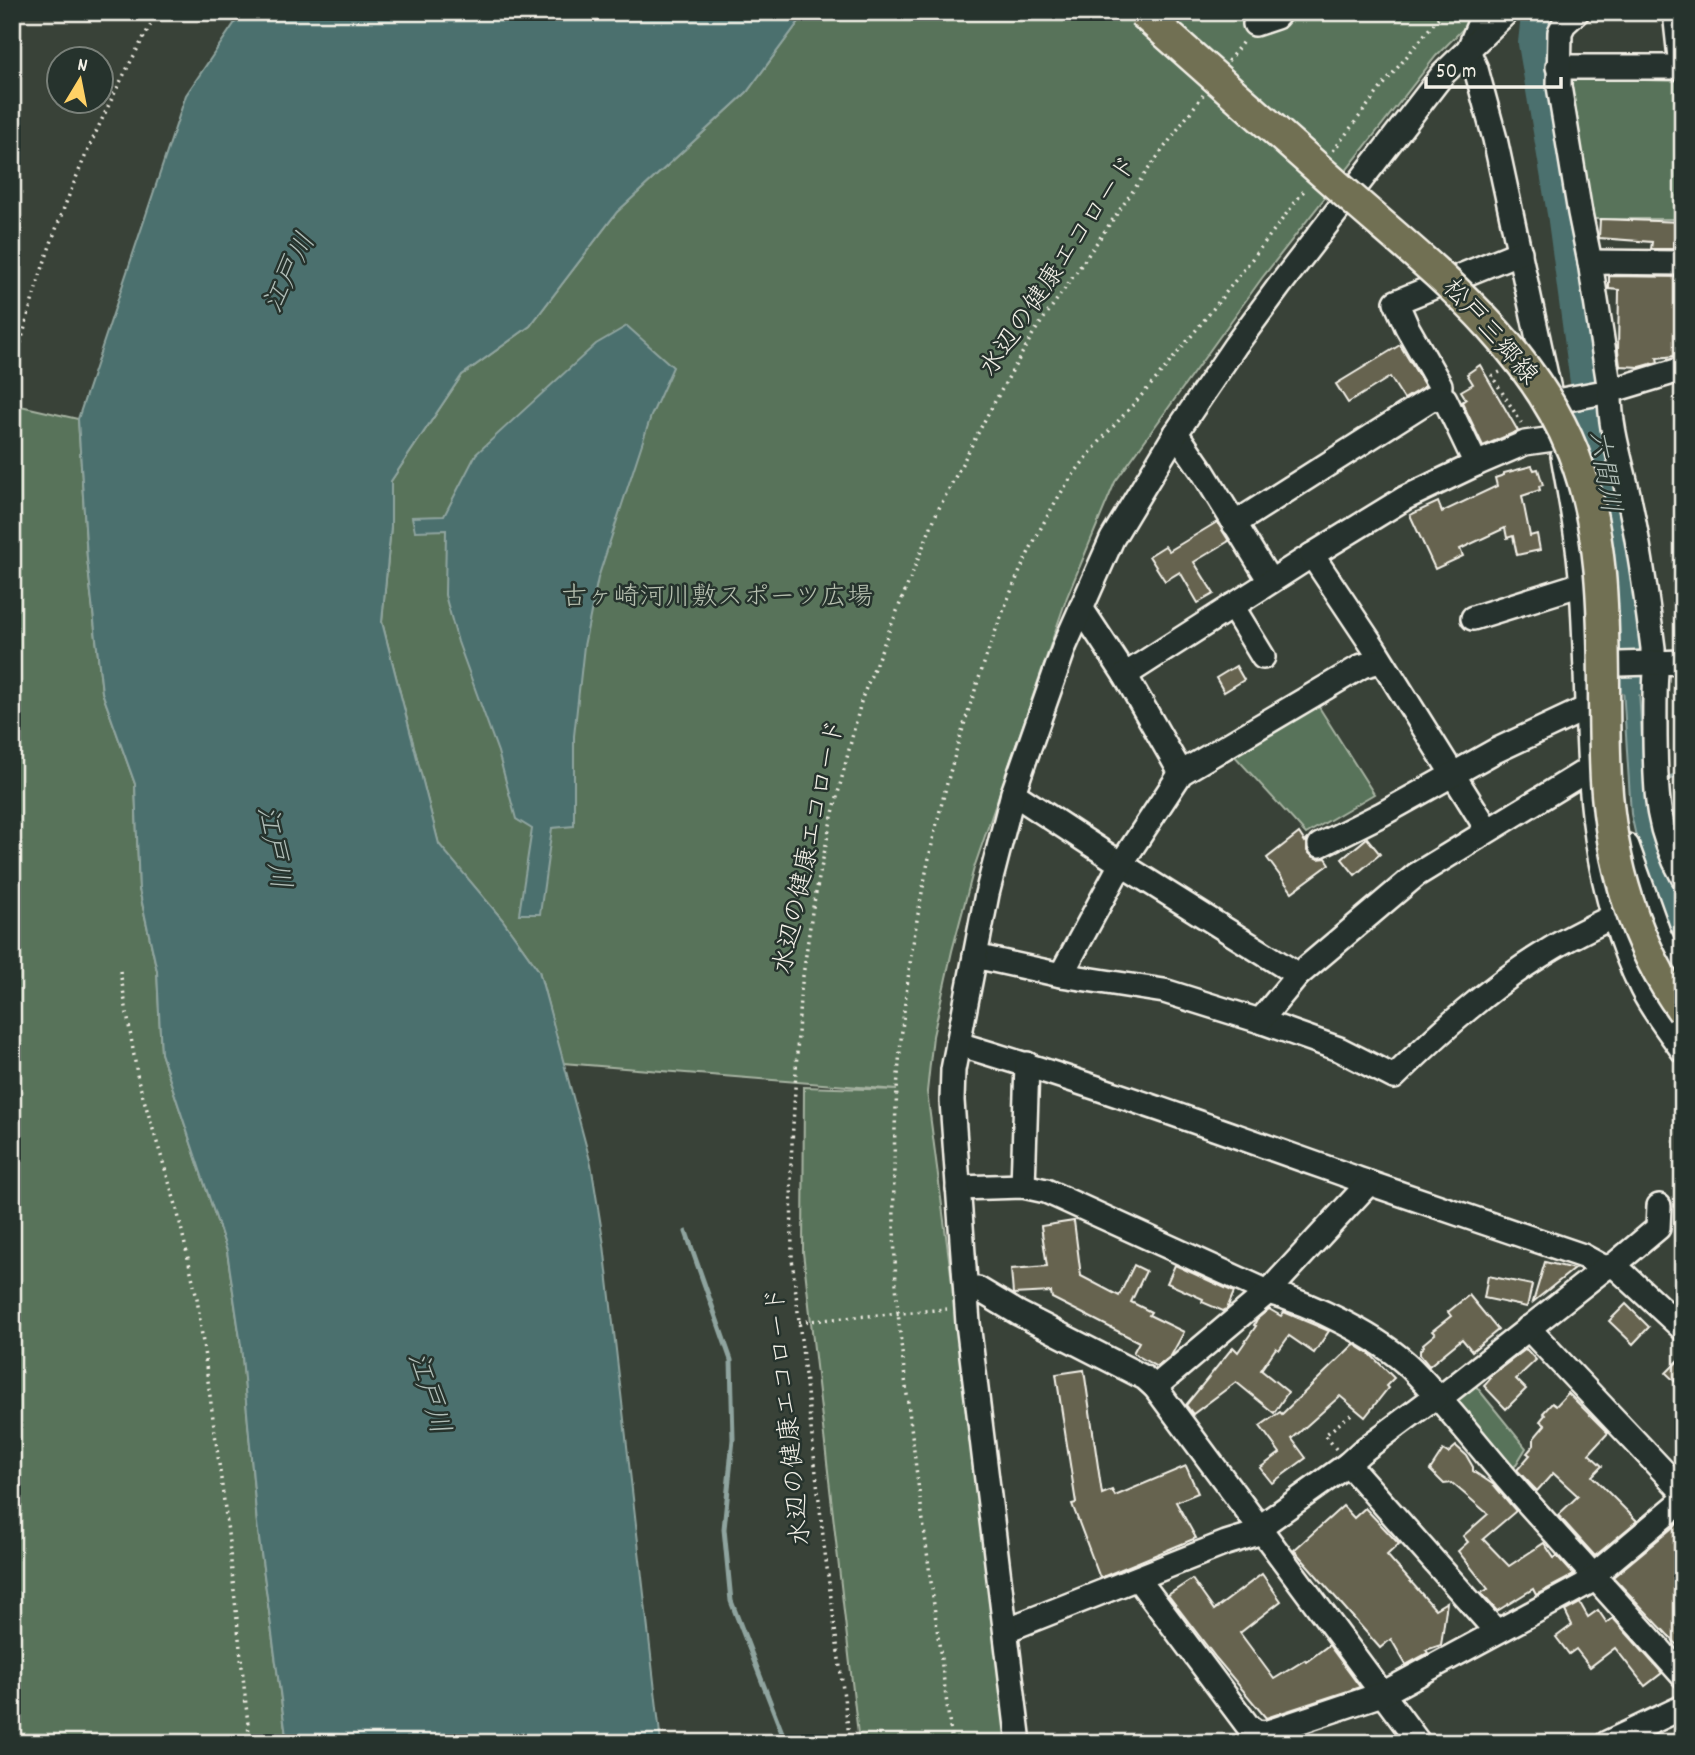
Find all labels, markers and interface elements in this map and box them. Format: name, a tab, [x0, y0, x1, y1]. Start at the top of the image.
north arrow	[46, 46, 116, 116]
scale bar	[1426, 46, 1560, 90]
text: N	[75, 53, 89, 81]
text: 50 m	[1436, 58, 1476, 88]
street label: 水辺の健康エコロード	[972, 149, 1148, 385]
water label: 江戸川	[256, 227, 328, 321]
street label: 松戸三郷線	[1432, 272, 1546, 394]
water label: 六間川	[1576, 427, 1628, 517]
park label: 古ヶ崎河川敷スポーツ広場	[561, 580, 873, 617]
street label: 水辺の健康エコロード	[766, 716, 856, 978]
water label: 江戸川	[244, 803, 298, 893]
street label: 水辺の健康エコロード	[758, 1285, 822, 1547]
water label: 江戸川	[395, 1348, 457, 1440]

